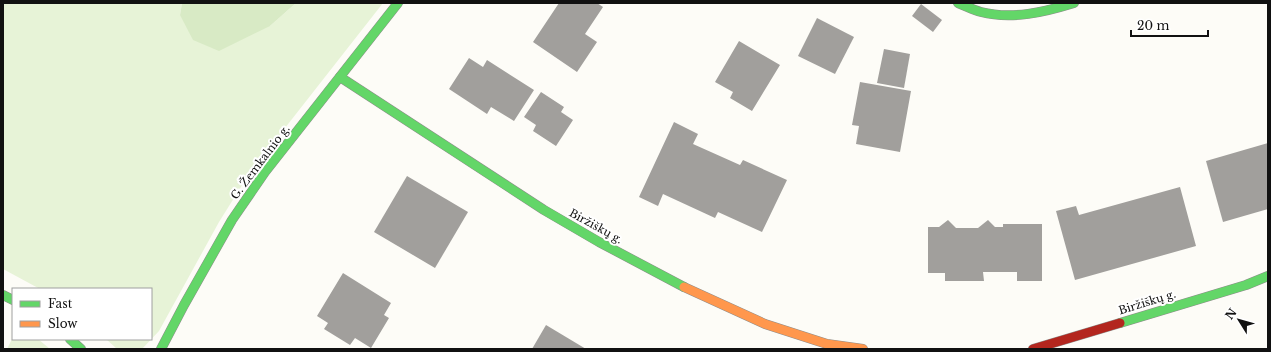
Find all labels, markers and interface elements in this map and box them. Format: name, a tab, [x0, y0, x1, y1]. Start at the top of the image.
scale bar	[1131, 12, 1208, 38]
text: 20 m	[1137, 18, 1169, 33]
street label: G. Žemkalnio g.	[227, 122, 293, 202]
street label: Biržiškų g.	[567, 206, 625, 246]
street label: Biržiškų g.	[1117, 287, 1177, 317]
legend	[12, 288, 152, 340]
text: Fast	[48, 296, 73, 311]
north arrow	[1219, 300, 1259, 340]
text: N	[1222, 305, 1240, 322]
text: Slow	[48, 316, 78, 331]

